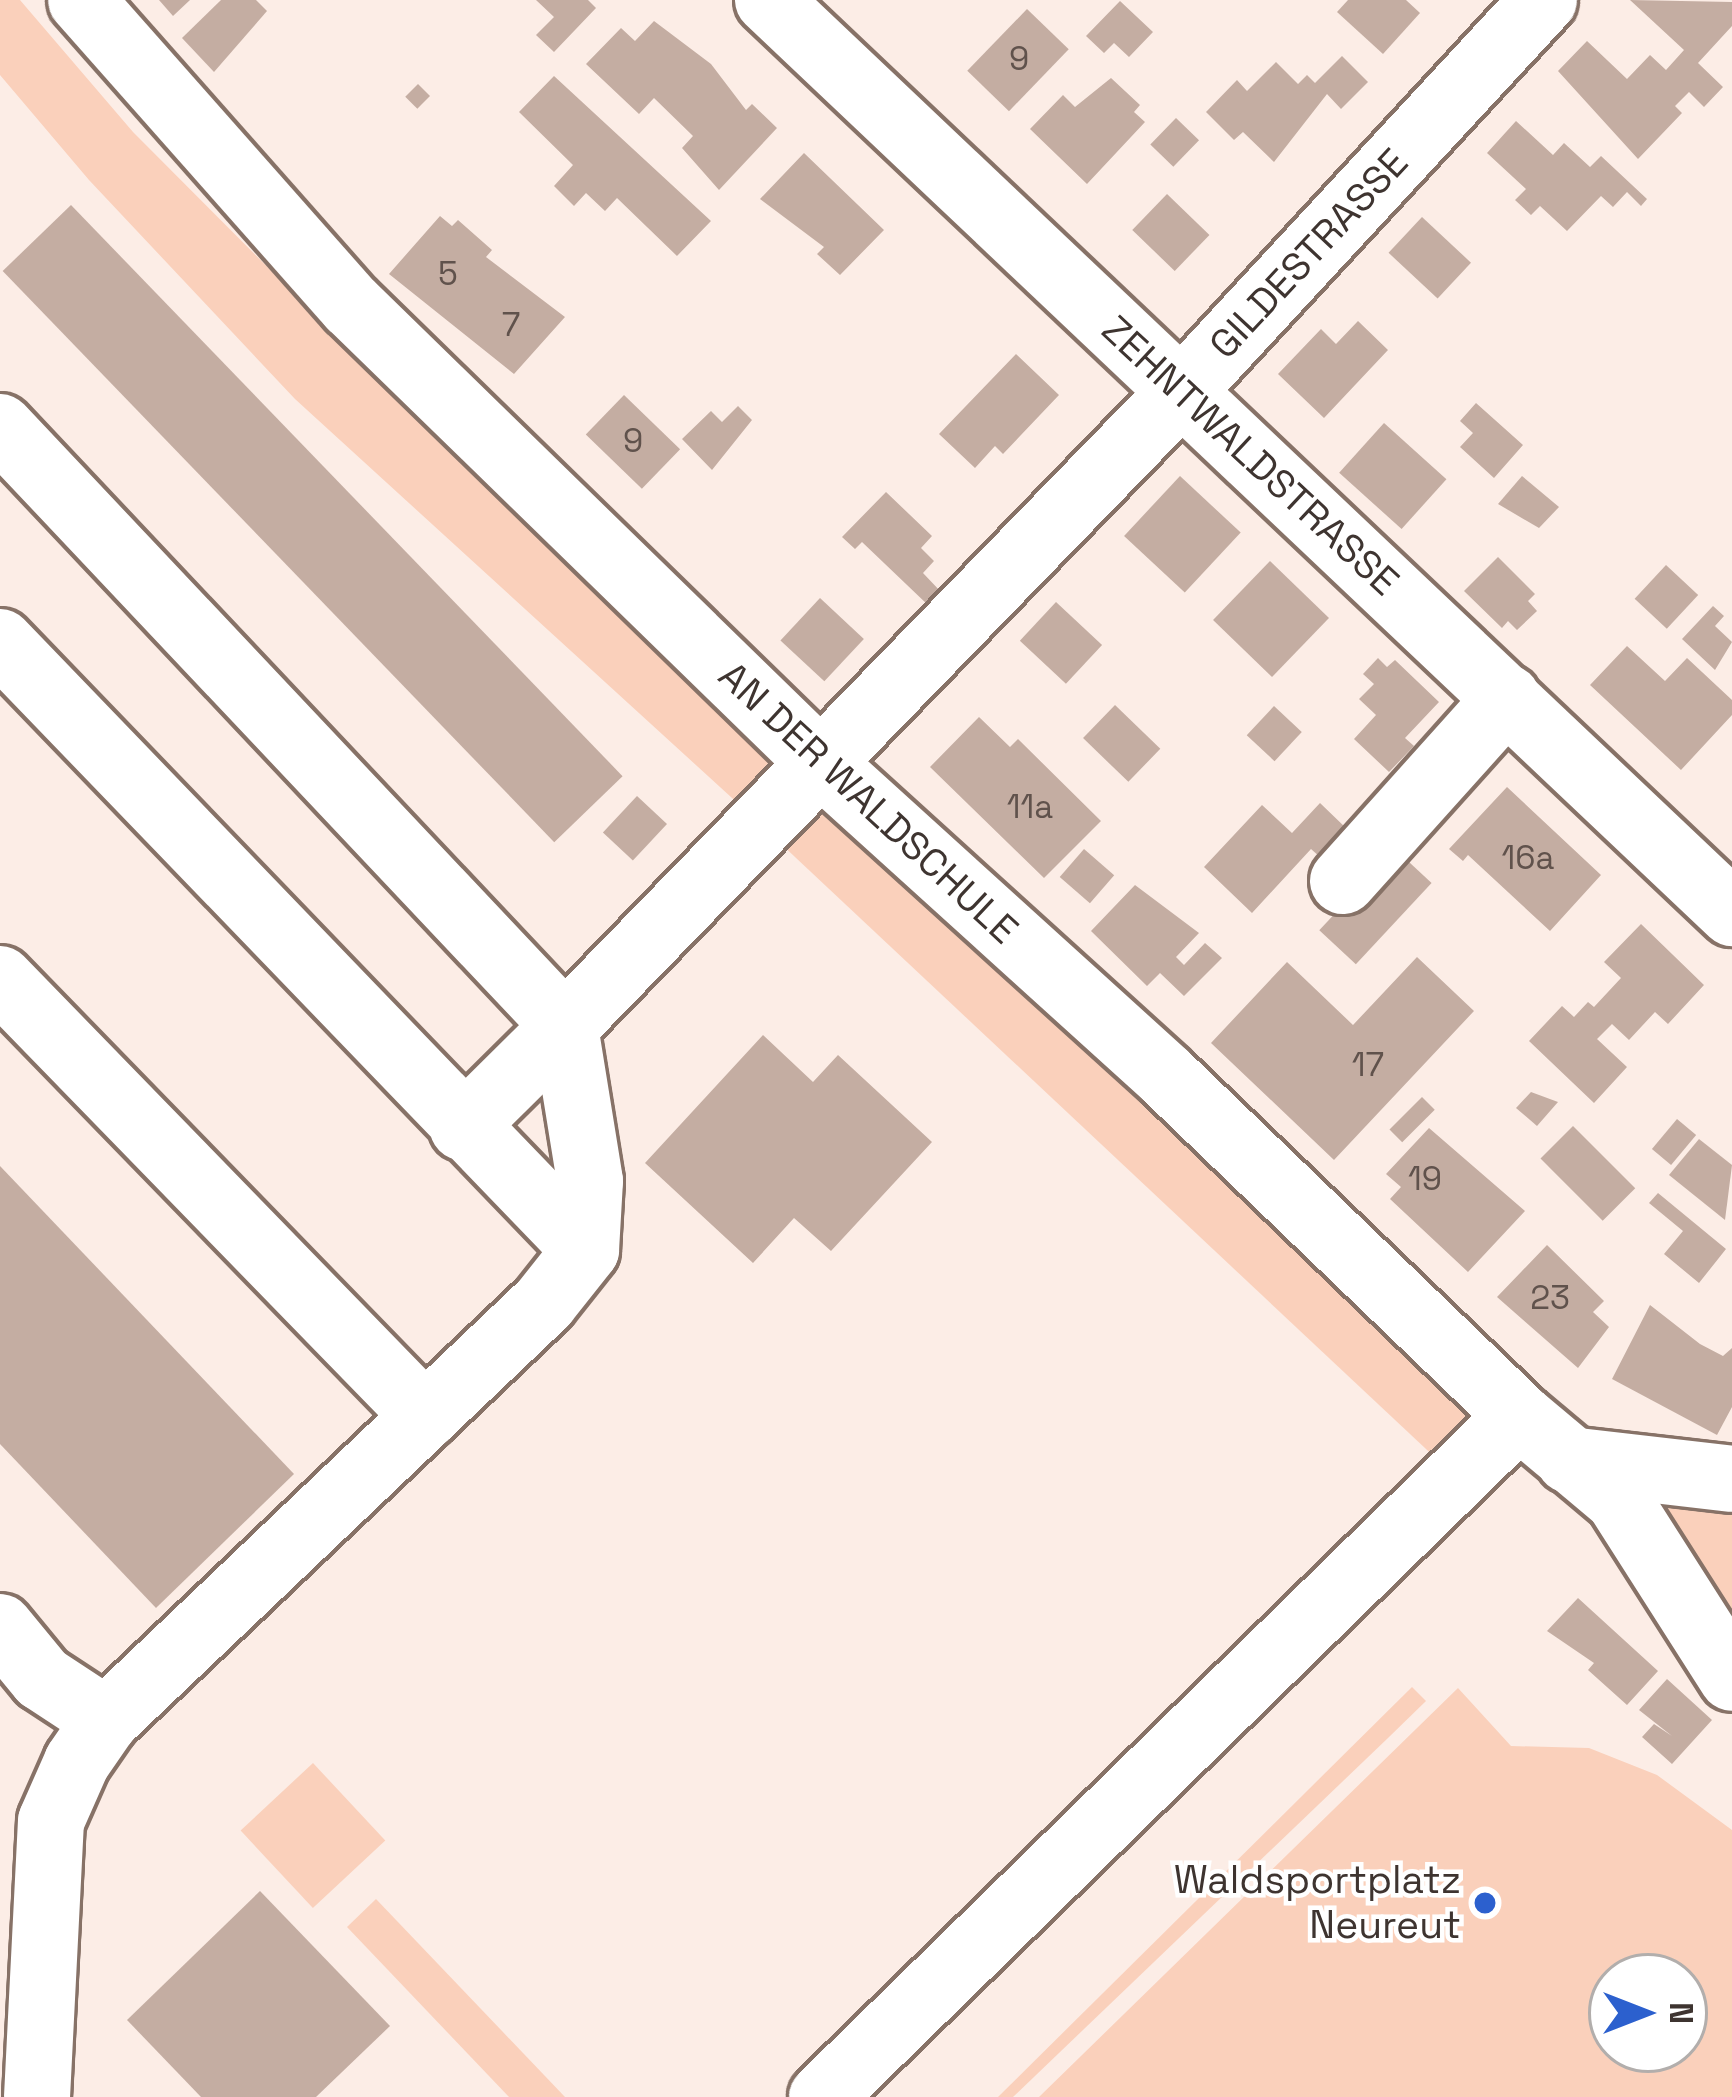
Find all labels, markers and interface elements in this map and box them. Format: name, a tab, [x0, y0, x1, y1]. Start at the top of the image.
house number: 9	[1009, 40, 1029, 80]
street label: GILDESTRASSE	[1200, 140, 1418, 368]
house number: 5	[438, 255, 458, 295]
house number: 7	[502, 306, 520, 346]
street label: ZEHNTWALDSTRASSE	[1092, 307, 1408, 605]
house number: 9	[623, 422, 643, 462]
street label: AN DER WALDSCHULE	[709, 652, 1027, 954]
house number: 11a	[1007, 788, 1053, 828]
house number: 16a	[1502, 839, 1554, 879]
house number: 17	[1352, 1046, 1384, 1086]
house number: 19	[1408, 1160, 1442, 1200]
house number: 23	[1530, 1279, 1570, 1319]
place label: Waldsportplatz Neureut	[1174, 1858, 1461, 1949]
marker: Waldsportplatz Neureut	[1472, 1890, 1498, 1916]
north arrow	[1588, 1953, 1708, 2073]
text: N	[1660, 2002, 1702, 2024]

